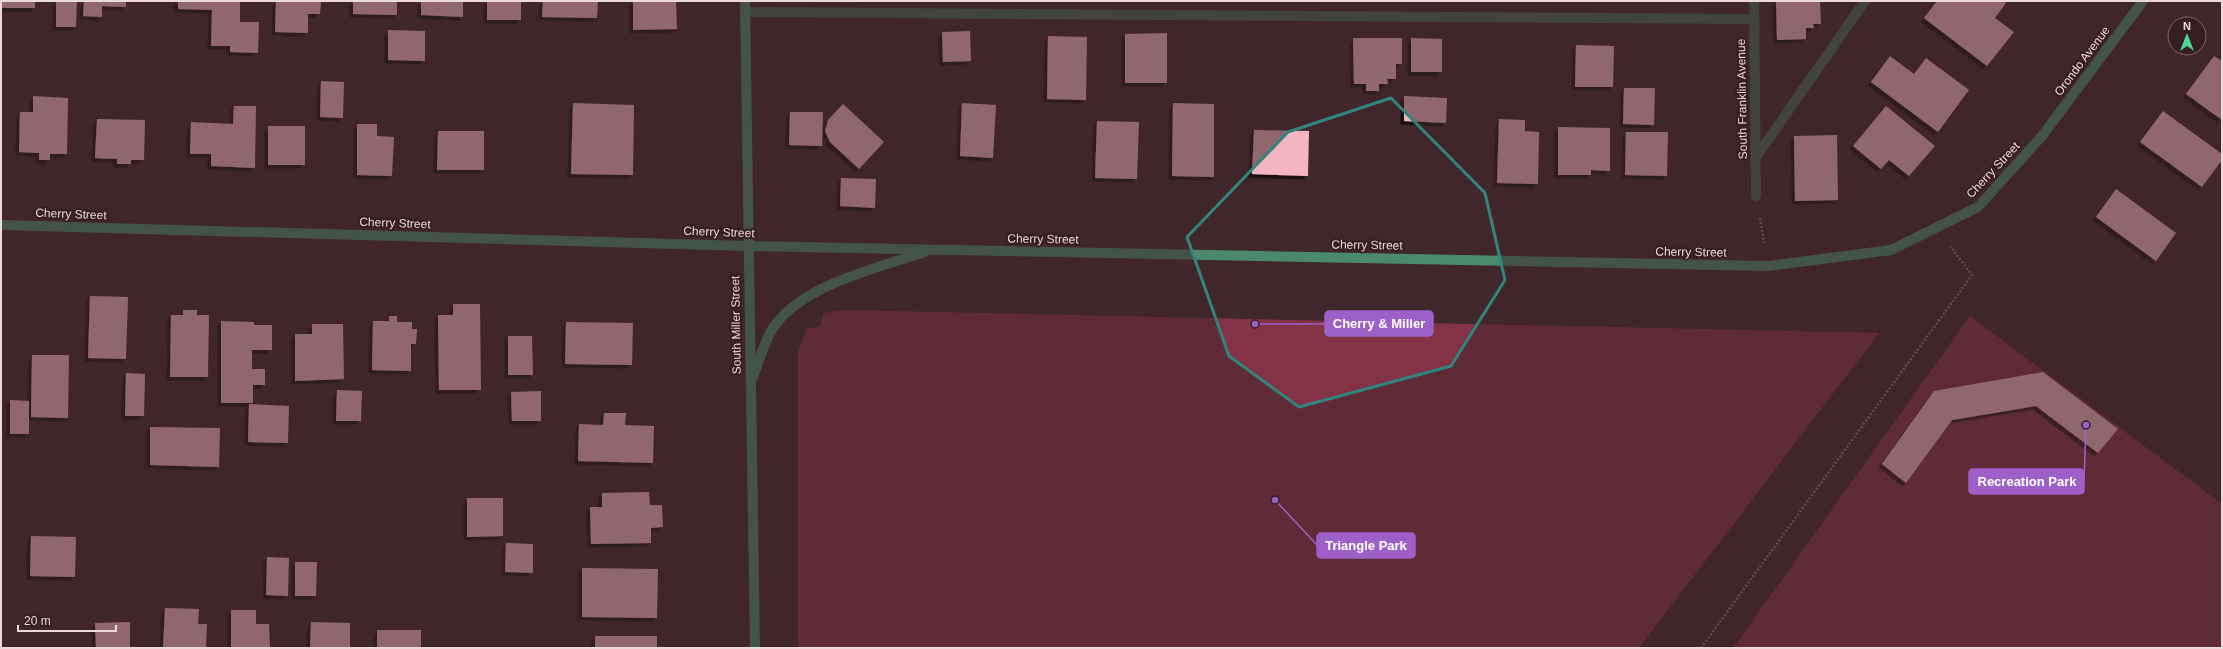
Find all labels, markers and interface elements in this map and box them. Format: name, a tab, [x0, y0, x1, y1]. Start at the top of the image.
north arrow	[2167, 16, 2207, 56]
text: N	[2183, 20, 2191, 32]
street label: Orondo Avenue	[2051, 23, 2113, 98]
street label: South Franklin Avenue	[1734, 38, 1750, 159]
street label: Cherry Street	[1964, 139, 2023, 201]
street label: Cherry Street	[35, 206, 108, 222]
street label: Cherry Street	[359, 215, 432, 231]
street label: Cherry Street	[683, 224, 756, 240]
street label: Cherry Street	[1007, 231, 1079, 247]
street label: Cherry Street	[1331, 237, 1403, 253]
street label: Cherry Street	[1655, 244, 1727, 260]
street label: South Miller Street	[728, 275, 744, 374]
callout: Cherry & Miller	[1325, 311, 1433, 336]
text: Cherry & Miller	[1333, 316, 1425, 331]
callout: Recreation Park	[1969, 469, 2084, 494]
text: Recreation Park	[1978, 474, 2077, 489]
callout: Triangle Park	[1317, 533, 1415, 558]
text: Triangle Park	[1325, 538, 1408, 553]
scale bar	[18, 607, 116, 633]
text: 20 m	[24, 614, 51, 628]

